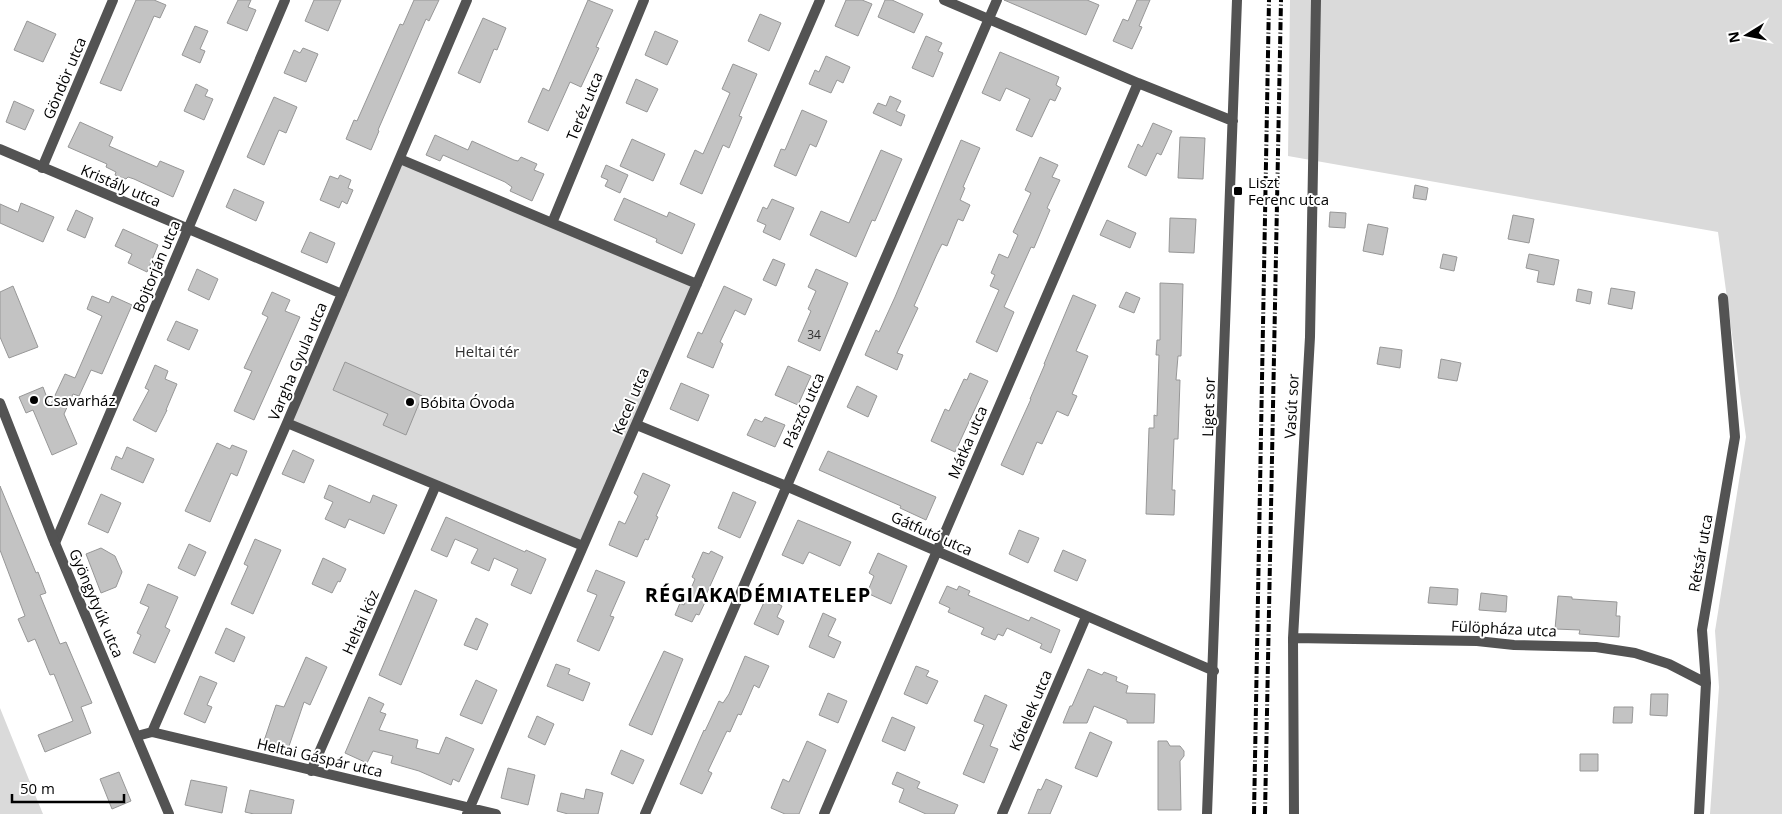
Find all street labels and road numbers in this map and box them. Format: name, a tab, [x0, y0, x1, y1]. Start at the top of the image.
street label: Göndör utca	[38, 34, 90, 122]
street label: Teréz utca	[561, 69, 607, 143]
street label: Kristály utca	[78, 159, 164, 211]
street label: Bojtorján utca	[128, 217, 184, 315]
street label: Vargha Gyula utca	[263, 299, 331, 423]
street label: Kecel utca	[607, 364, 653, 438]
street label: Pásztó utca	[778, 369, 828, 451]
street label: Vasút sor	[1279, 373, 1303, 439]
street label: Liget sor	[1197, 377, 1219, 437]
street label: Mátka utca	[943, 402, 991, 482]
street label: Gátfutó utca	[888, 506, 976, 560]
street label: Rétsár utca	[1683, 513, 1717, 593]
street label: Gyöngytyúk utca	[65, 546, 129, 660]
street label: Heltai köz	[337, 587, 383, 657]
street label: Fülöpháza utca	[1451, 615, 1557, 641]
street label: Kőtelek utca	[1004, 666, 1056, 754]
street label: Heltai Gáspár utca	[255, 733, 385, 781]

